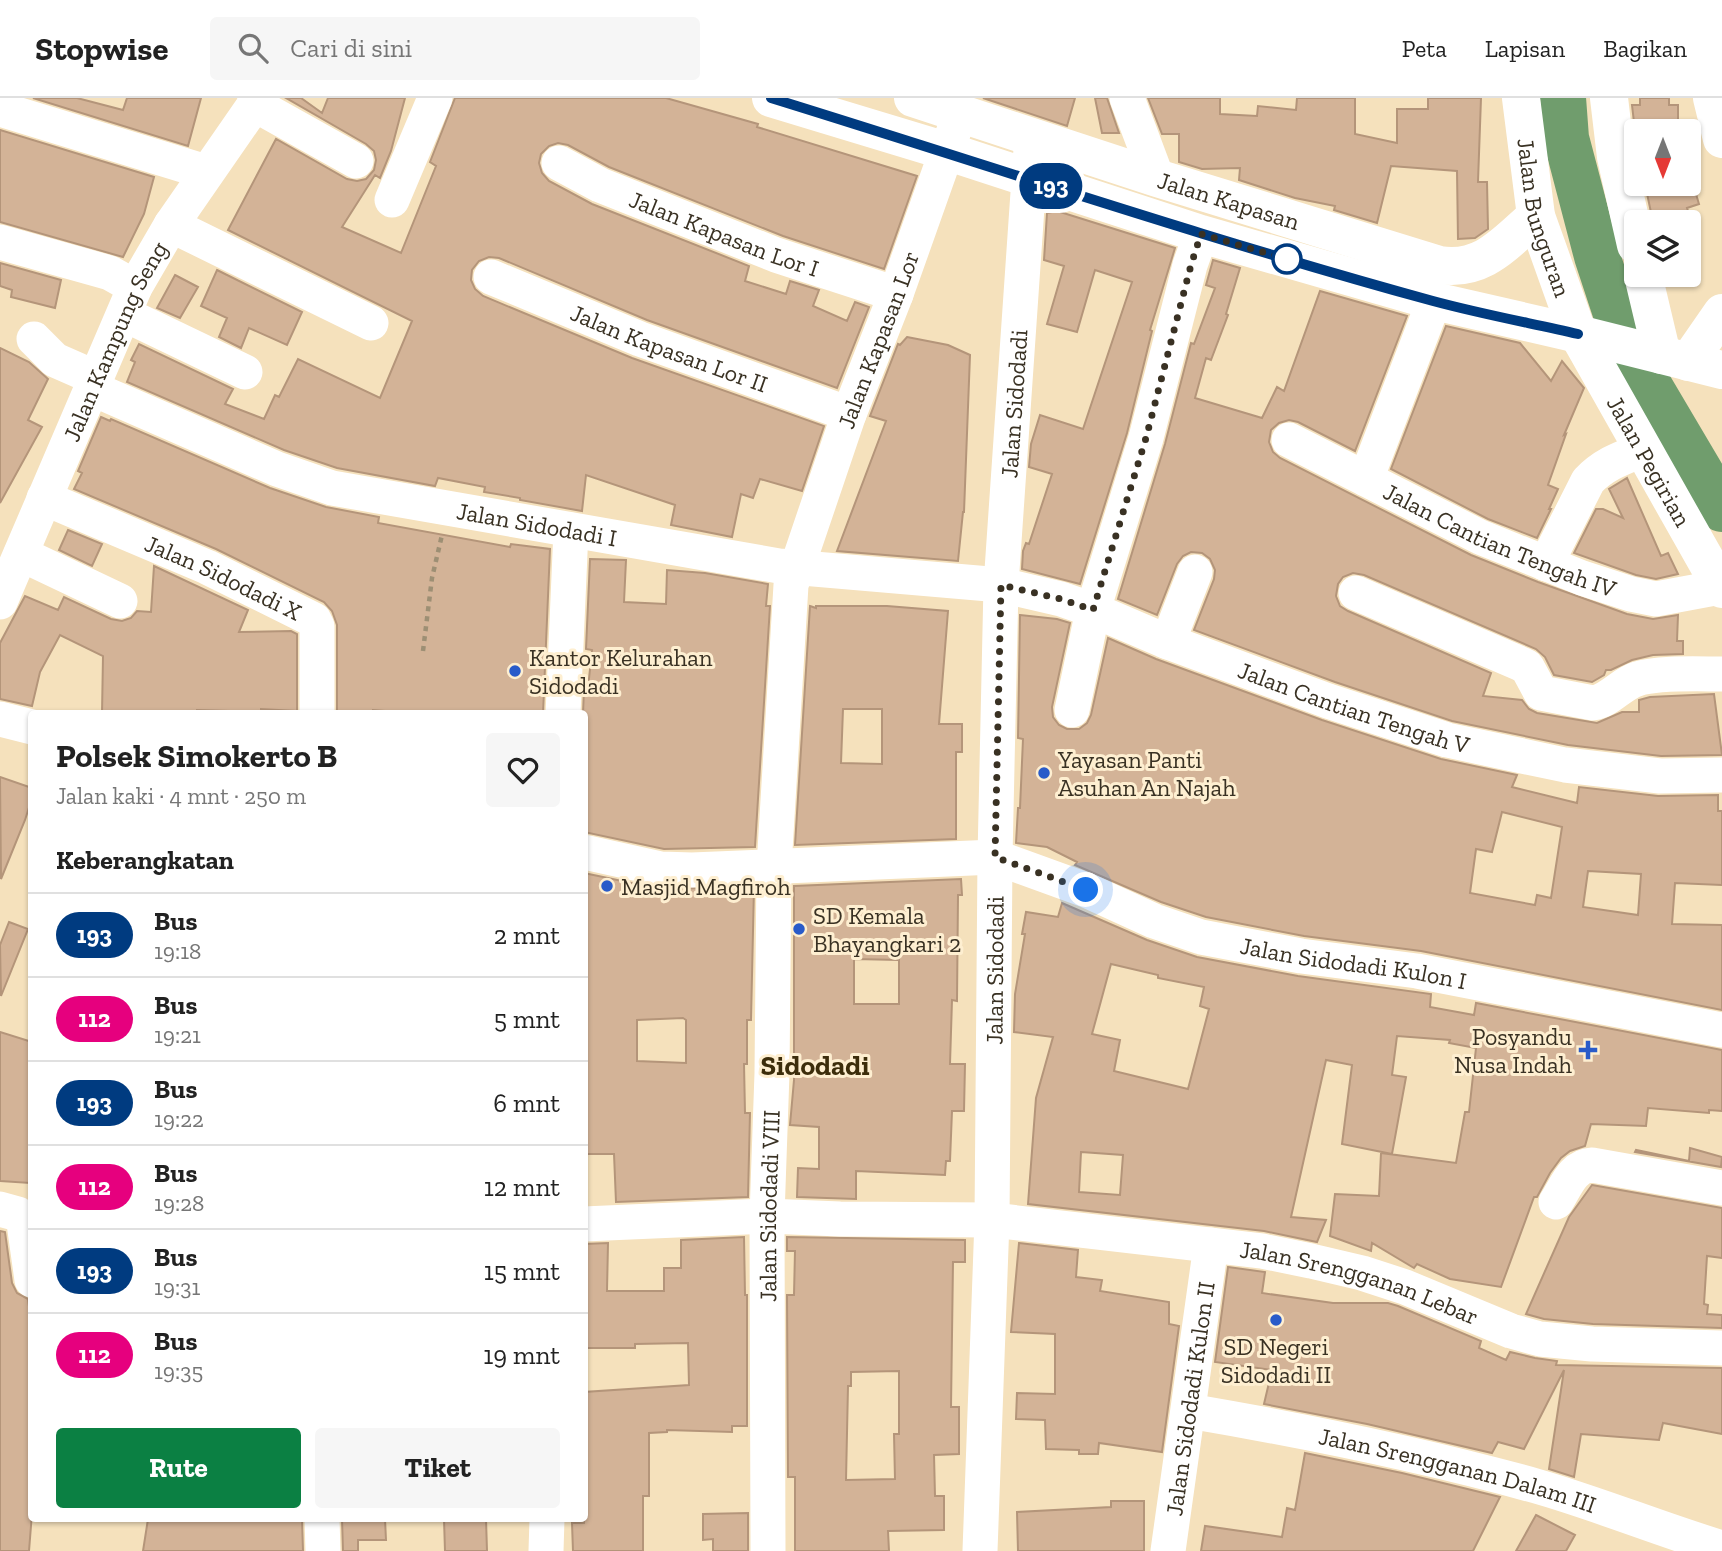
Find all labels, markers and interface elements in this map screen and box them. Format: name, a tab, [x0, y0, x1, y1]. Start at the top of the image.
search box	[210, 17, 700, 80]
text: Stopwise	[35, 29, 168, 68]
icon: search	[234, 29, 272, 67]
text: Cari di sini	[290, 32, 412, 64]
text: Peta	[1402, 34, 1447, 63]
text: Lapisan	[1485, 34, 1565, 63]
text: Bagikan	[1603, 34, 1687, 63]
north arrow	[1624, 119, 1701, 196]
map controls	[1624, 119, 1701, 287]
street label: Jalan Bunguran	[1512, 136, 1578, 301]
line badge: 193	[1011, 163, 1091, 209]
street label: Jalan Kapasan	[1154, 165, 1304, 236]
text: 193	[1033, 171, 1069, 200]
street label: Jalan Kapasan Lor I	[625, 184, 823, 282]
button: layers	[1624, 210, 1701, 287]
street label: Jalan Kampung Seng	[56, 236, 173, 445]
unlabelled marker	[1272, 244, 1302, 274]
street label: Jalan Kapasan Lor	[831, 247, 925, 432]
street label: Jalan Kapasan Lor II	[567, 297, 772, 398]
street label: Jalan Sidodadi	[994, 328, 1033, 479]
street label: Jalan Pegirian	[1601, 390, 1698, 532]
street label: Jalan Cantian Tengah IV	[1379, 476, 1621, 603]
street label: Jalan Sidodadi I	[455, 496, 619, 552]
street label: Jalan Sidodadi X	[141, 528, 306, 626]
place label: Kantor Kelurahan Sidodadi	[529, 643, 713, 700]
street label: Jalan Cantian Tengah V	[1234, 655, 1473, 759]
marker: Kantor Kelurahan Sidodadi	[507, 663, 523, 679]
button: heart	[486, 733, 560, 807]
text: Polsek Simokerto B	[56, 736, 337, 775]
place label: Yayasan Panti Asuhan An Najah	[1057, 745, 1236, 802]
marker: Yayasan Panti Asuhan An Najah	[1036, 765, 1052, 781]
text: Jalan kaki · 4 mnt · 250 m	[56, 782, 306, 810]
text: Keberangkatan	[56, 844, 234, 876]
place label: Masjid Magfiroh	[621, 872, 791, 901]
your location	[1068, 872, 1103, 907]
marker: Masjid Magfiroh	[599, 878, 615, 894]
street label: Jalan Sidodadi	[979, 895, 1009, 1045]
place label: SD Kemala Bhayangkari 2	[813, 901, 961, 958]
text: Bus	[154, 905, 197, 937]
text: 2 mnt	[494, 919, 560, 951]
text: 193	[77, 920, 112, 949]
marker: SD Kemala Bhayangkari 2	[791, 921, 807, 937]
street label: Jalan Sidodadi Kulon I	[1238, 930, 1469, 995]
text: 19:18	[154, 937, 201, 965]
text: Bus	[154, 989, 197, 1021]
text: 5 mnt	[494, 1003, 560, 1035]
text: 112	[78, 1004, 111, 1033]
text: 19:21	[154, 1021, 201, 1049]
place label: Posyandu Nusa Indah	[1454, 1022, 1573, 1079]
marker: Posyandu Nusa Indah	[1578, 1040, 1598, 1060]
district label: Sidodadi	[760, 1049, 870, 1082]
text: Bus	[154, 1073, 197, 1105]
text: 6 mnt	[493, 1087, 560, 1119]
text: 193	[77, 1088, 112, 1117]
text: 19:22	[154, 1105, 204, 1133]
street label: Jalan Sidodadi VIII	[752, 1109, 785, 1302]
text: Bus	[154, 1157, 197, 1189]
text: 12 mnt	[484, 1171, 560, 1203]
text: 112	[78, 1172, 111, 1201]
text: 19:28	[154, 1189, 204, 1217]
street label: Jalan Srengganan Lebar	[1238, 1234, 1483, 1331]
text: Bus	[154, 1241, 197, 1273]
text: 15 mnt	[484, 1255, 560, 1287]
text: 193	[77, 1256, 112, 1285]
text: 19:31	[154, 1273, 200, 1301]
street label: Jalan Sidodadi Kulon II	[1159, 1279, 1220, 1518]
marker: SD Negeri Sidodadi II	[1268, 1312, 1284, 1328]
text: Bus	[154, 1325, 197, 1357]
place label: SD Negeri Sidodadi II	[1221, 1332, 1331, 1389]
text: 19 mnt	[483, 1339, 560, 1371]
text: 112	[78, 1340, 111, 1369]
text: 19:35	[154, 1357, 203, 1385]
street label: Jalan Srengganan Dalam III	[1316, 1421, 1600, 1519]
button: Rute	[56, 1428, 301, 1508]
button: Tiket	[315, 1428, 560, 1508]

